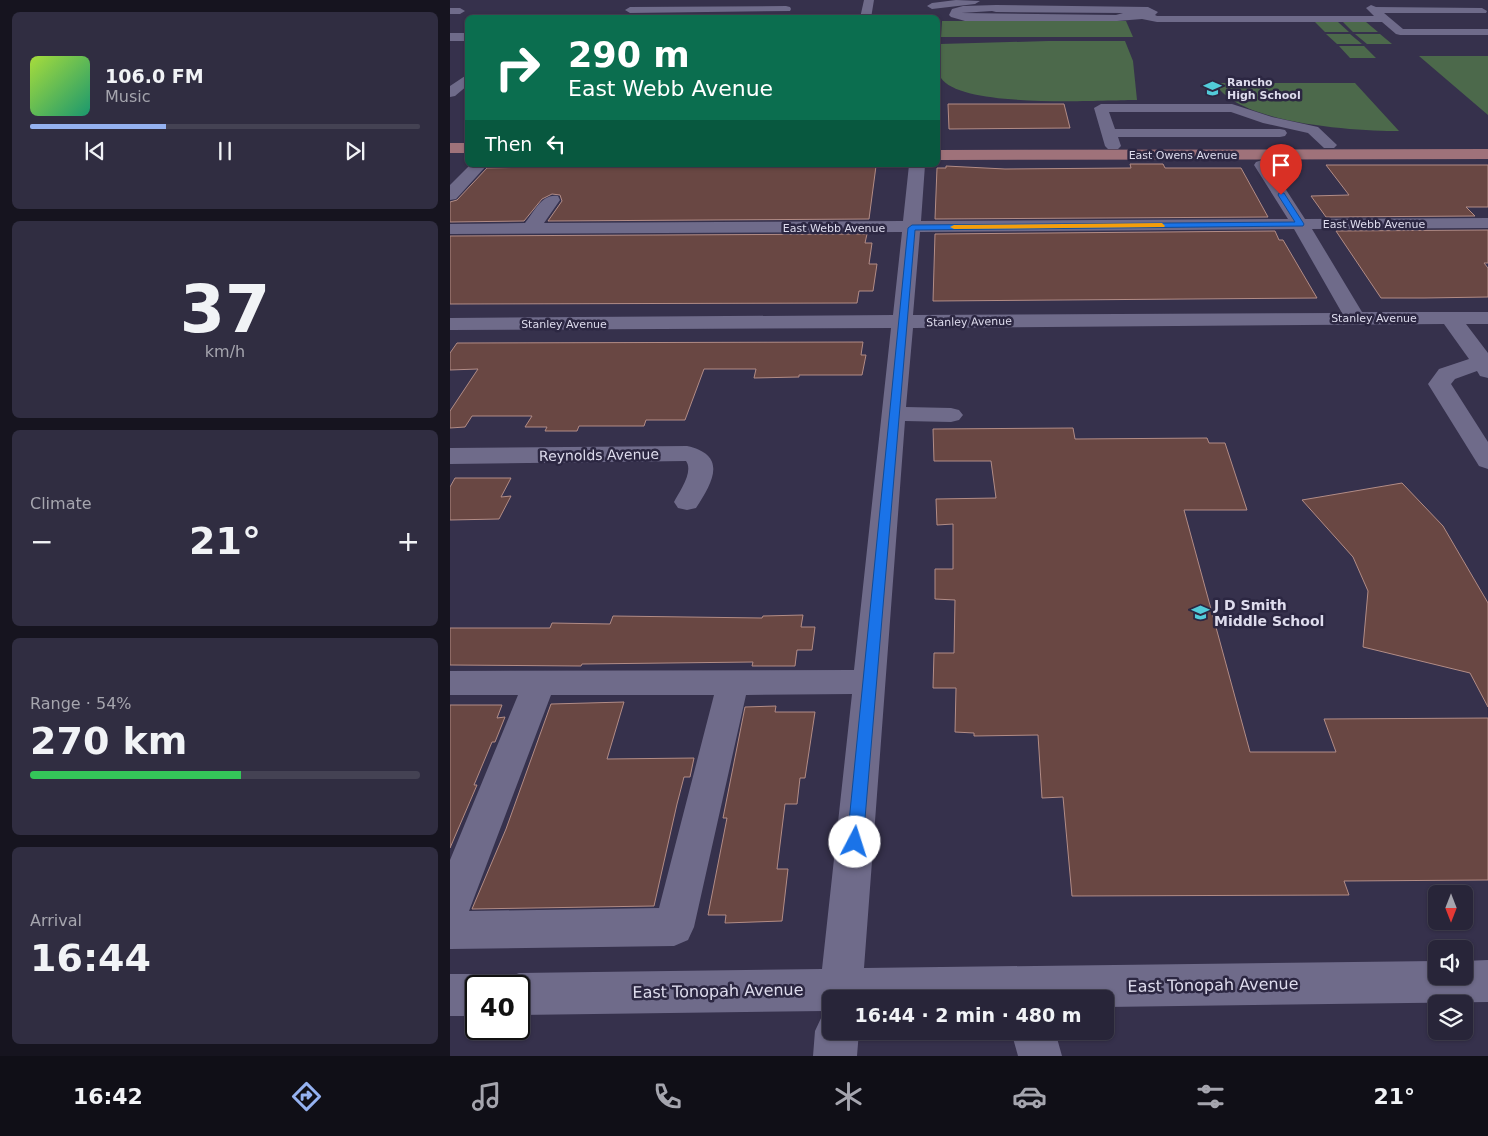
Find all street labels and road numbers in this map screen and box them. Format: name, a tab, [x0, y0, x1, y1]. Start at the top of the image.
street label: East Owens Avenue	[1129, 149, 1238, 162]
street label: East Webb Avenue	[1323, 218, 1426, 231]
street label: East Webb Avenue	[783, 222, 886, 235]
street label: Stanley Avenue	[1331, 312, 1417, 325]
street label: Stanley Avenue	[926, 315, 1012, 329]
street label: Stanley Avenue	[521, 318, 607, 331]
street label: Reynolds Avenue	[539, 446, 659, 464]
street label: East Tonopah Avenue	[1127, 974, 1299, 996]
street label: East Tonopah Avenue	[632, 980, 804, 1002]

